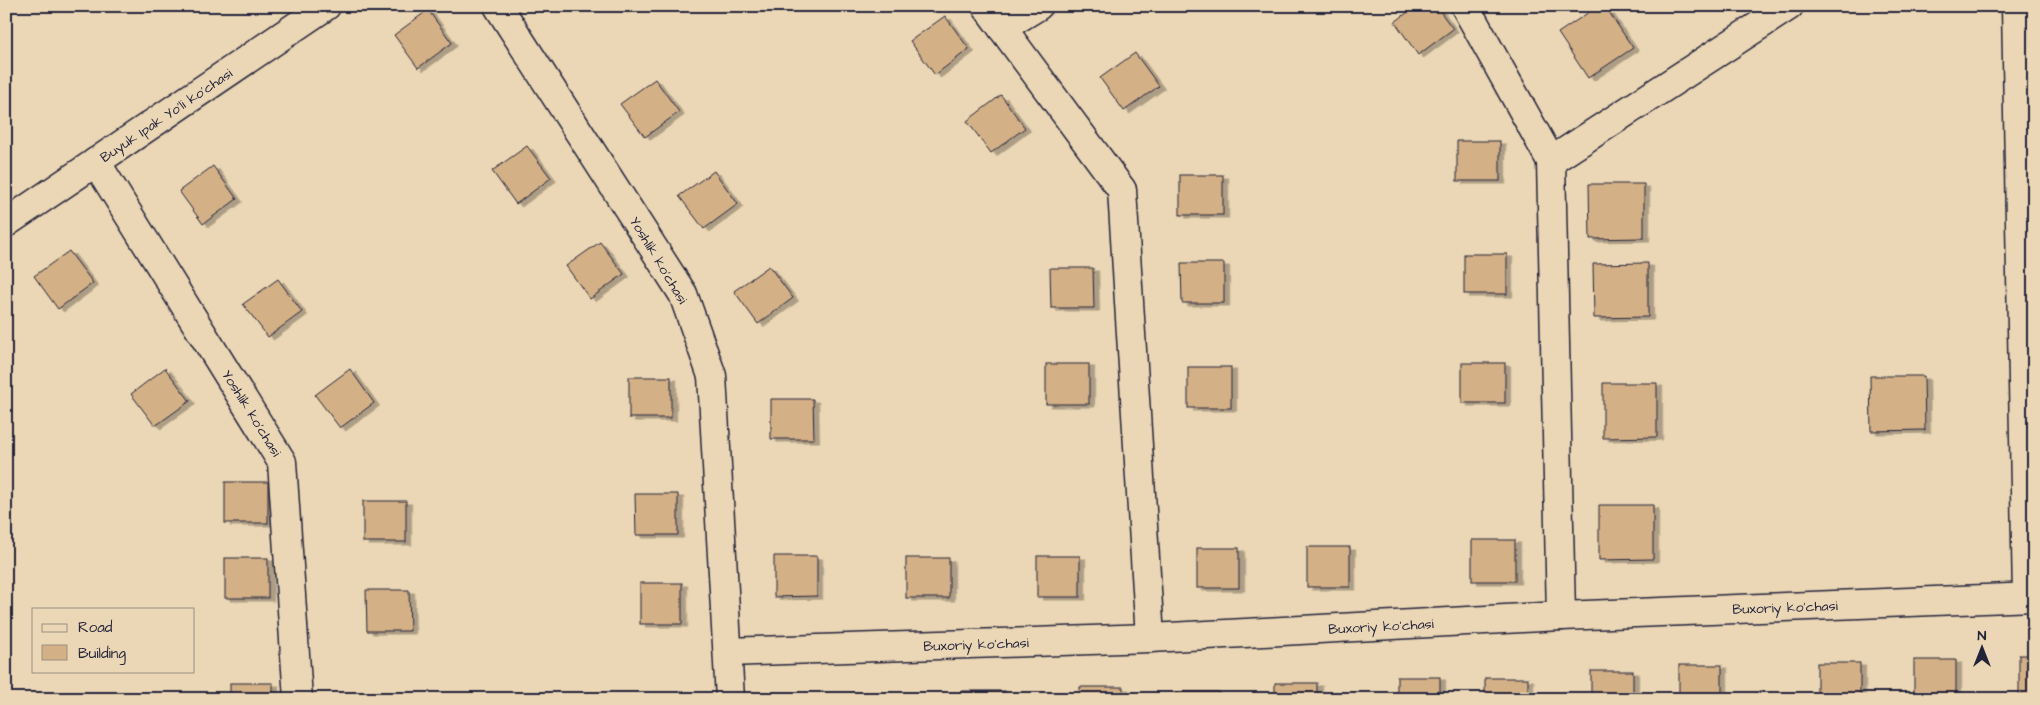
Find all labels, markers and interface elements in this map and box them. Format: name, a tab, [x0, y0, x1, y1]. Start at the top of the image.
street label: Buyuk Ipak Yo'li ko'chasi	[96, 64, 237, 168]
street label: Yoshlik ko'chasi	[624, 213, 692, 308]
street label: Yoshlik ko'chasi	[217, 366, 286, 461]
street label: Buxoriy ko'chasi	[1732, 596, 1838, 620]
legend	[32, 608, 195, 672]
street label: Buxoriy ko'chasi	[1328, 614, 1434, 640]
text: Road	[78, 617, 113, 638]
north arrow	[1958, 622, 2008, 672]
text: N	[1978, 626, 1987, 646]
street label: Buxoriy ko'chasi	[923, 633, 1029, 657]
text: Building	[78, 643, 126, 665]

